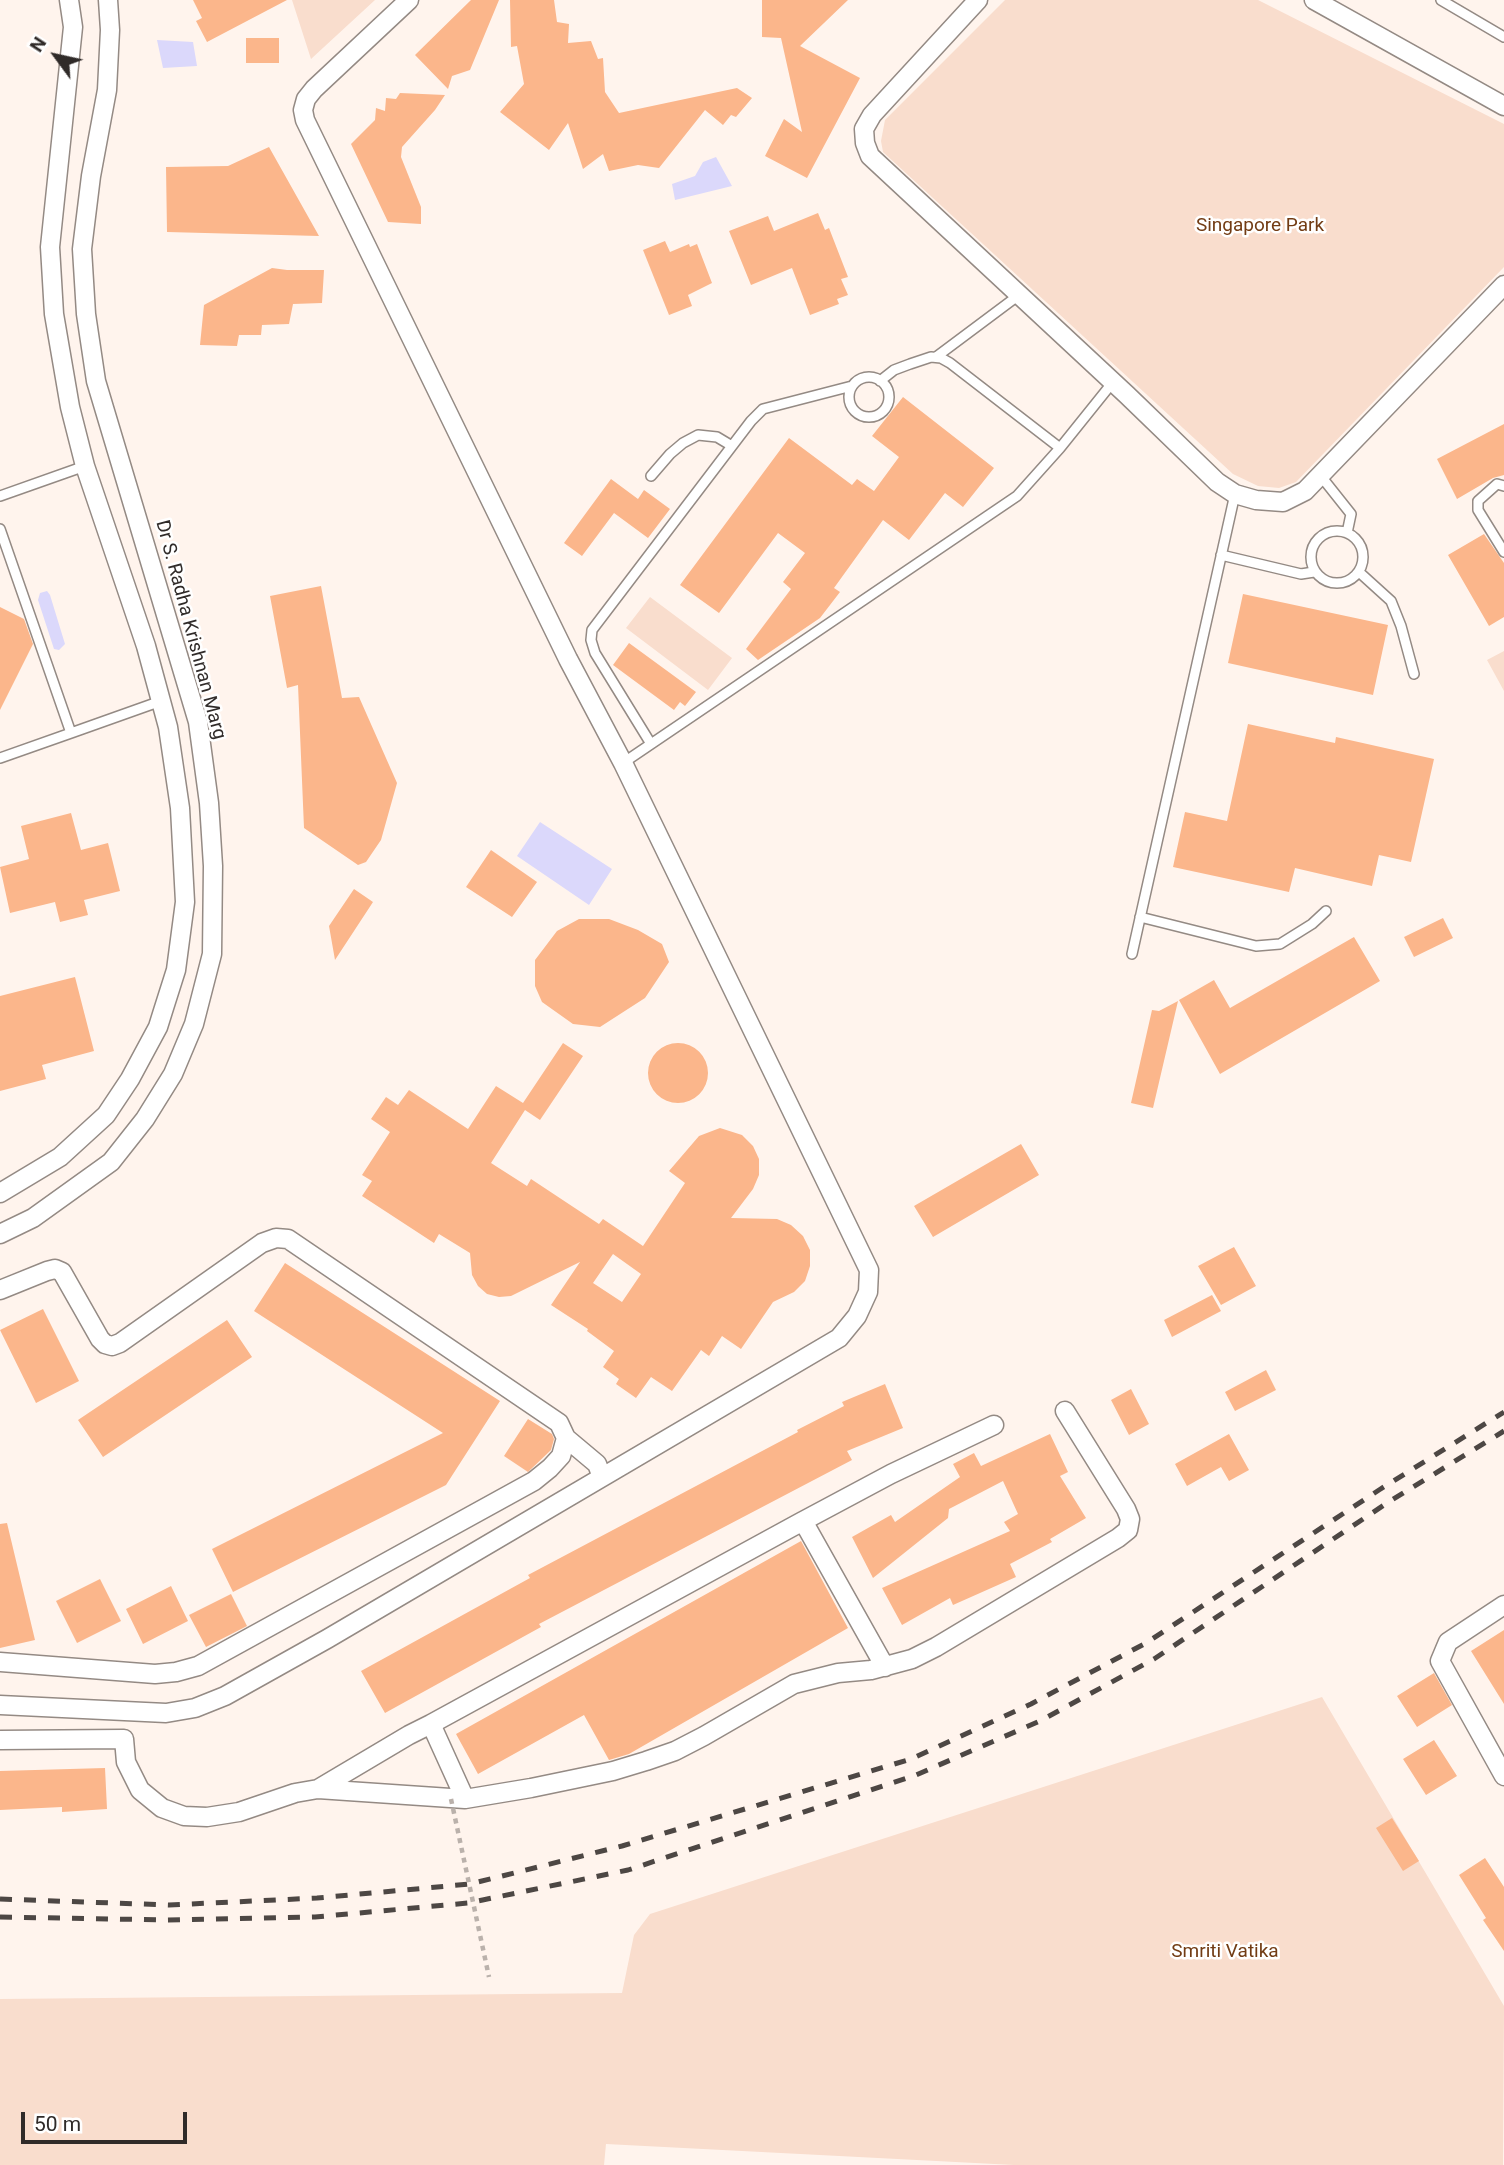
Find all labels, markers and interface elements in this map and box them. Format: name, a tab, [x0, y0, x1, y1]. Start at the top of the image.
north arrow	[21, 21, 91, 91]
text: N	[25, 32, 51, 56]
park label: Singapore Park	[1196, 215, 1324, 237]
street label: Dr S. Radha Krishnan Marg	[150, 518, 230, 742]
park label: Smriti Vatika	[1171, 1941, 1279, 1963]
scale bar	[24, 2098, 191, 2142]
text: 50 m	[34, 2112, 81, 2136]

